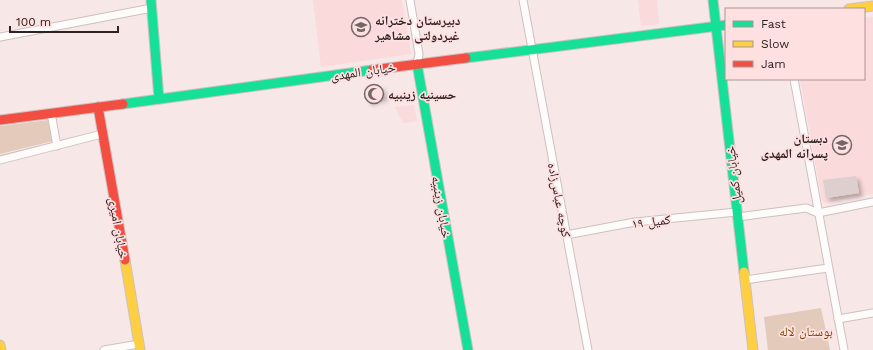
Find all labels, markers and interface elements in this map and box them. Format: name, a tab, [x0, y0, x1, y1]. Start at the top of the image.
scale bar	[10, 8, 118, 34]
legend	[725, 8, 865, 80]
place label: دبیرستان دخترانه غیردولتی مشاهیر	[374, 13, 461, 44]
text: 100 m	[16, 15, 51, 29]
school or university icon: دبیرستان دخترانه غیردولتی مشاهیر	[350, 16, 372, 38]
text: Fast	[761, 17, 786, 31]
text: Slow	[761, 37, 789, 51]
text: Jam	[761, 57, 786, 71]
street label: خیابان المهدی	[330, 60, 397, 84]
mosque icon: حسینیه زینبیه	[363, 83, 385, 105]
place label: حسینیه زینبیه	[388, 87, 456, 102]
place label: دبستان پسرانه المهدی	[761, 131, 828, 162]
school or university icon: دبستان پسرانه المهدی	[831, 134, 853, 156]
street label: خیابان کمیل	[723, 145, 745, 205]
street label: کوچه عباس‌زاده	[544, 162, 574, 239]
street label: خیابان زینبیه	[428, 175, 454, 239]
street label: خیابان امیری	[105, 196, 131, 260]
street label: کمیل ۱۹	[631, 212, 672, 232]
park label: بوستان لاله	[779, 324, 833, 340]

